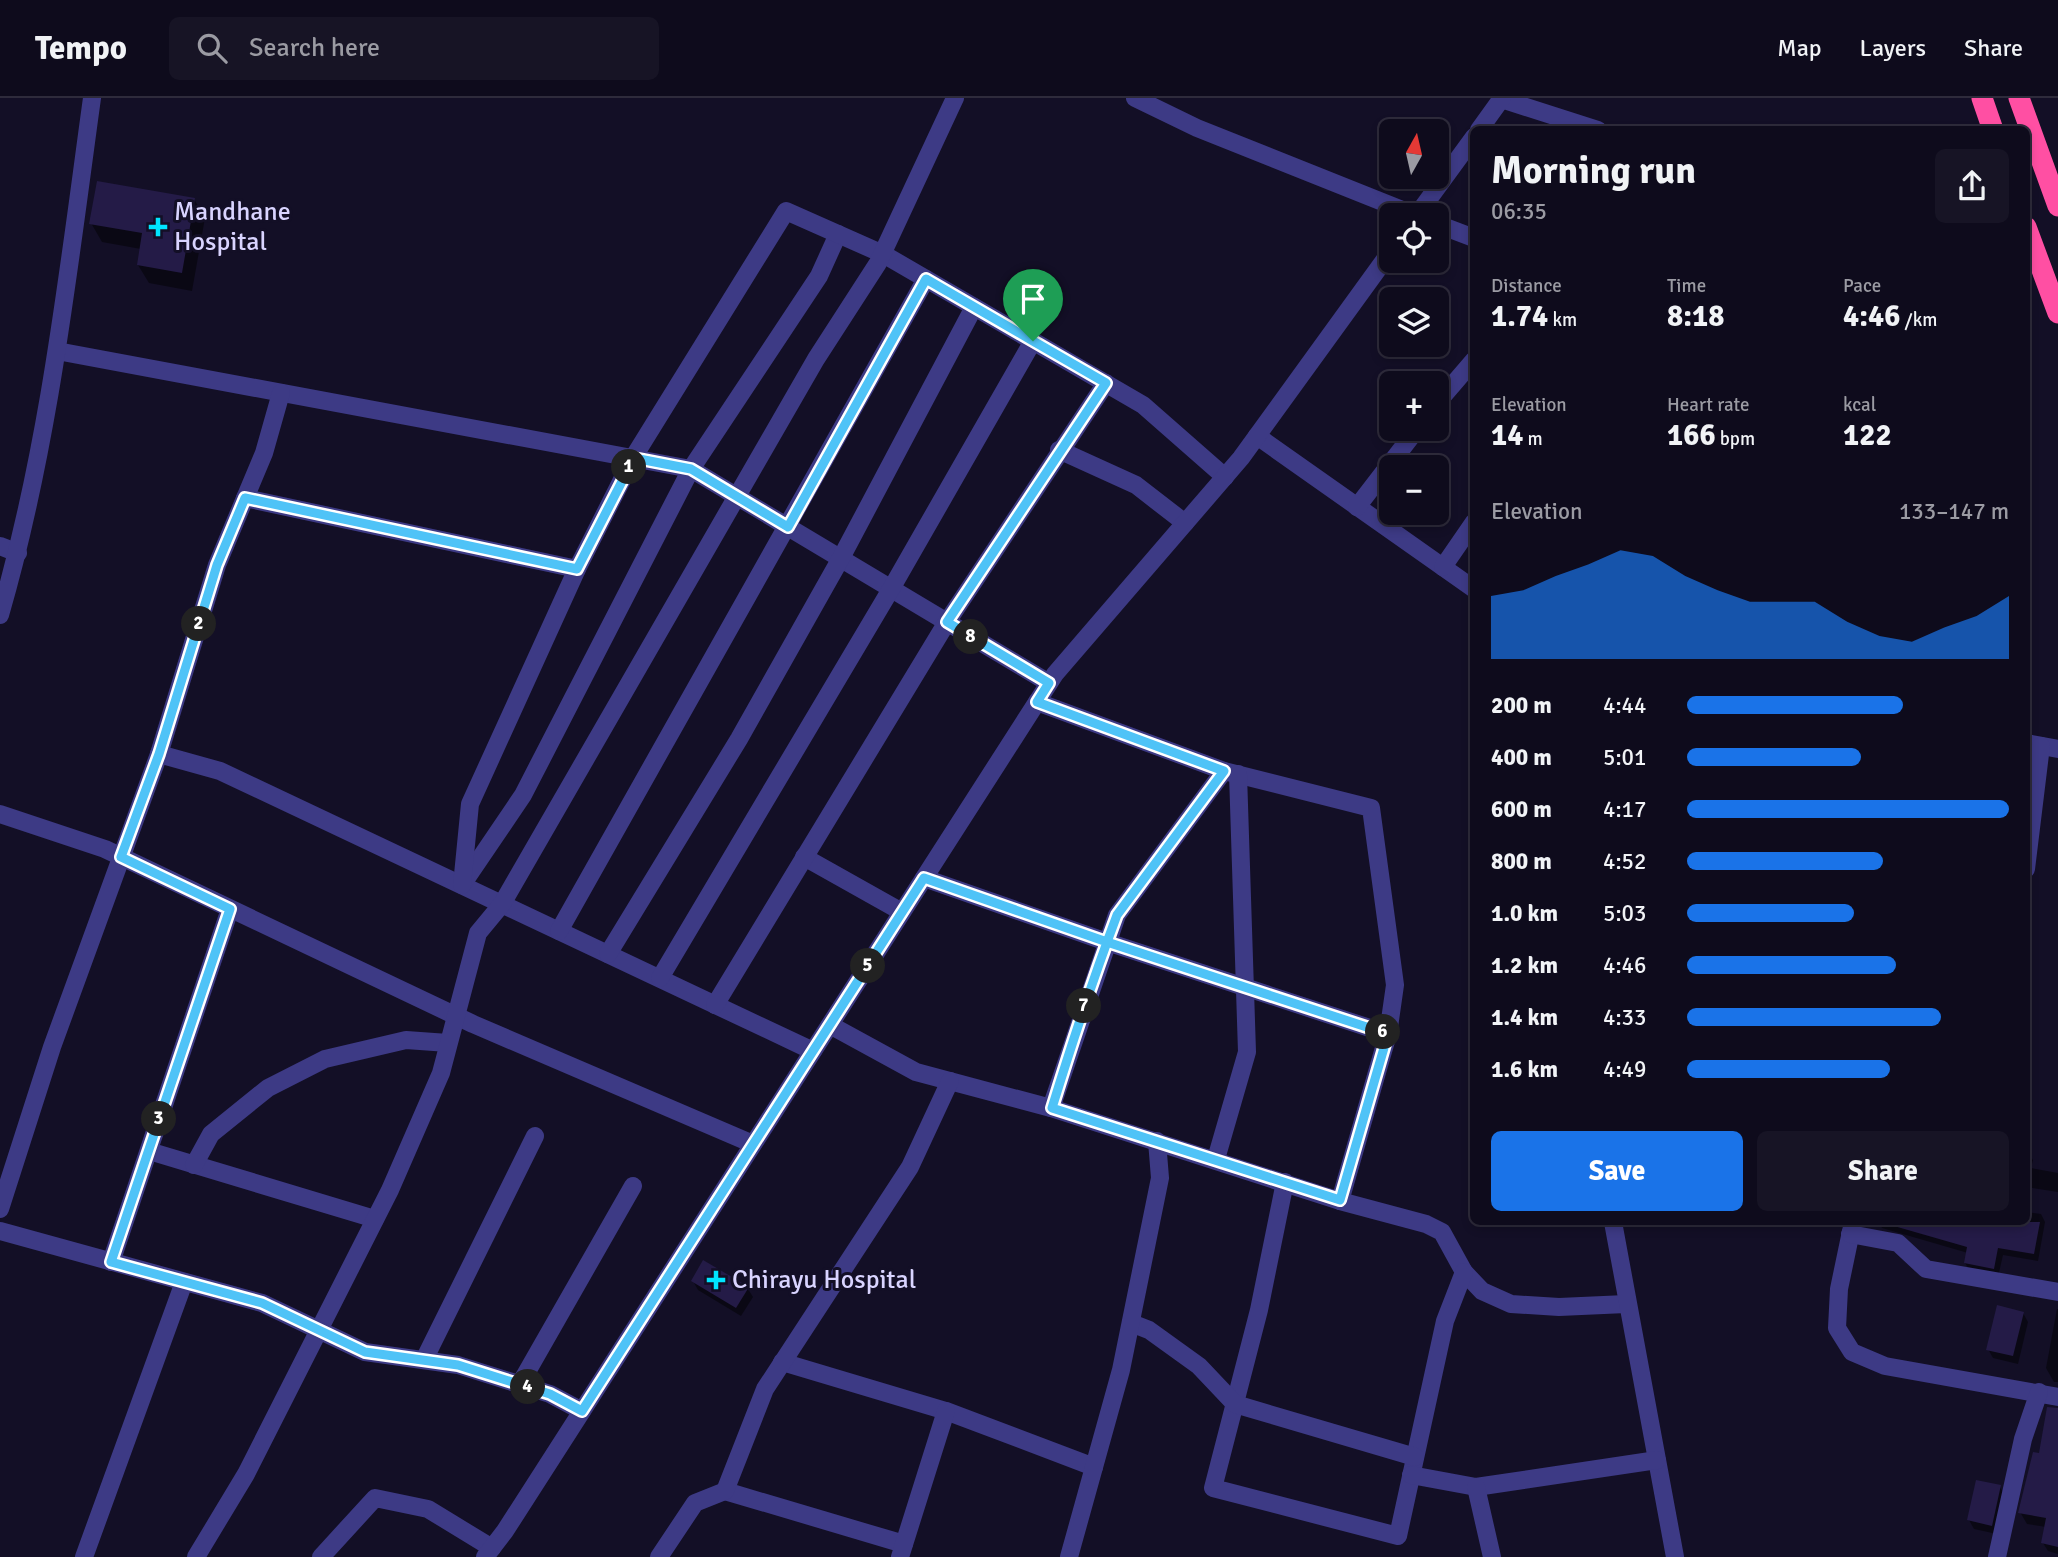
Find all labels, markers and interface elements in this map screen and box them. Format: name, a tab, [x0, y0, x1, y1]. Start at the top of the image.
search box	[169, 17, 659, 80]
text: Tempo	[35, 28, 127, 69]
icon: search	[193, 29, 231, 67]
text: Search here	[249, 32, 380, 64]
text: Map	[1777, 33, 1822, 63]
text: Layers	[1860, 33, 1926, 63]
text: Share	[1964, 33, 2023, 63]
north arrow	[1379, 119, 1449, 189]
map controls	[1379, 119, 1449, 525]
text: Morning run	[1491, 147, 1696, 194]
button: share	[1935, 149, 2009, 223]
place label: Mandhane Hospital	[174, 196, 291, 258]
text: 06:35	[1491, 197, 1547, 226]
button: locate	[1379, 203, 1449, 273]
marker: Mandhane Hospital	[148, 217, 168, 237]
pin	[1003, 269, 1063, 341]
text: Distance	[1491, 274, 1562, 298]
text: Time	[1667, 274, 1706, 298]
text: Pace	[1843, 274, 1881, 298]
icon: arrive	[1014, 280, 1052, 318]
button: layers	[1379, 287, 1449, 357]
text: 1.74	[1491, 298, 1548, 335]
text: 8:18	[1667, 298, 1724, 335]
text: 4:46	[1843, 298, 1900, 335]
text: km	[1548, 308, 1577, 332]
text: /km	[1900, 308, 1937, 332]
button: +	[1379, 371, 1449, 441]
text: Elevation	[1491, 393, 1567, 417]
text: Heart rate	[1667, 393, 1749, 417]
text: kcal	[1843, 393, 1876, 417]
text: 14	[1491, 417, 1523, 454]
text: 166	[1667, 417, 1716, 454]
text: 122	[1843, 417, 1892, 454]
text: m	[1523, 427, 1543, 451]
text: bpm	[1716, 427, 1755, 451]
pin: 1	[612, 450, 646, 484]
text: 1	[623, 454, 634, 478]
button: −	[1379, 455, 1449, 525]
text: Elevation	[1491, 497, 1583, 526]
text: 133–147 m	[1899, 497, 2009, 526]
pin: 2	[182, 606, 216, 642]
text: 2	[193, 611, 204, 635]
pin: 8	[954, 620, 988, 654]
text: 8	[965, 624, 976, 648]
text: 200 m	[1491, 691, 1552, 720]
text: 4:44	[1603, 691, 1646, 720]
text: 400 m	[1491, 743, 1552, 772]
text: 5:01	[1603, 743, 1646, 772]
text: 600 m	[1491, 795, 1552, 824]
text: 4:17	[1603, 795, 1646, 824]
text: 800 m	[1491, 847, 1552, 876]
text: 4:52	[1603, 847, 1646, 876]
text: 1.0 km	[1491, 899, 1558, 928]
text: 5:03	[1603, 899, 1646, 928]
pin: 5	[850, 948, 886, 984]
text: 1.2 km	[1491, 951, 1558, 980]
text: 4:46	[1603, 951, 1646, 980]
text: 5	[862, 953, 873, 977]
pin: 7	[1066, 988, 1102, 1024]
text: 7	[1078, 993, 1089, 1017]
text: 1.4 km	[1491, 1003, 1558, 1032]
text: 4:33	[1603, 1003, 1646, 1032]
pin: 6	[1366, 1014, 1400, 1049]
text: 6	[1377, 1019, 1388, 1043]
text: 1.6 km	[1491, 1055, 1558, 1084]
text: 4:49	[1603, 1055, 1646, 1084]
pin: 3	[142, 1102, 176, 1136]
text: 3	[153, 1106, 164, 1130]
button: Save	[1491, 1131, 1743, 1211]
button: Share	[1757, 1131, 2009, 1211]
place label: Chirayu Hospital	[732, 1264, 916, 1296]
marker: Chirayu Hospital	[706, 1270, 726, 1290]
pin: 4	[510, 1370, 546, 1404]
text: 4	[522, 1374, 533, 1398]

